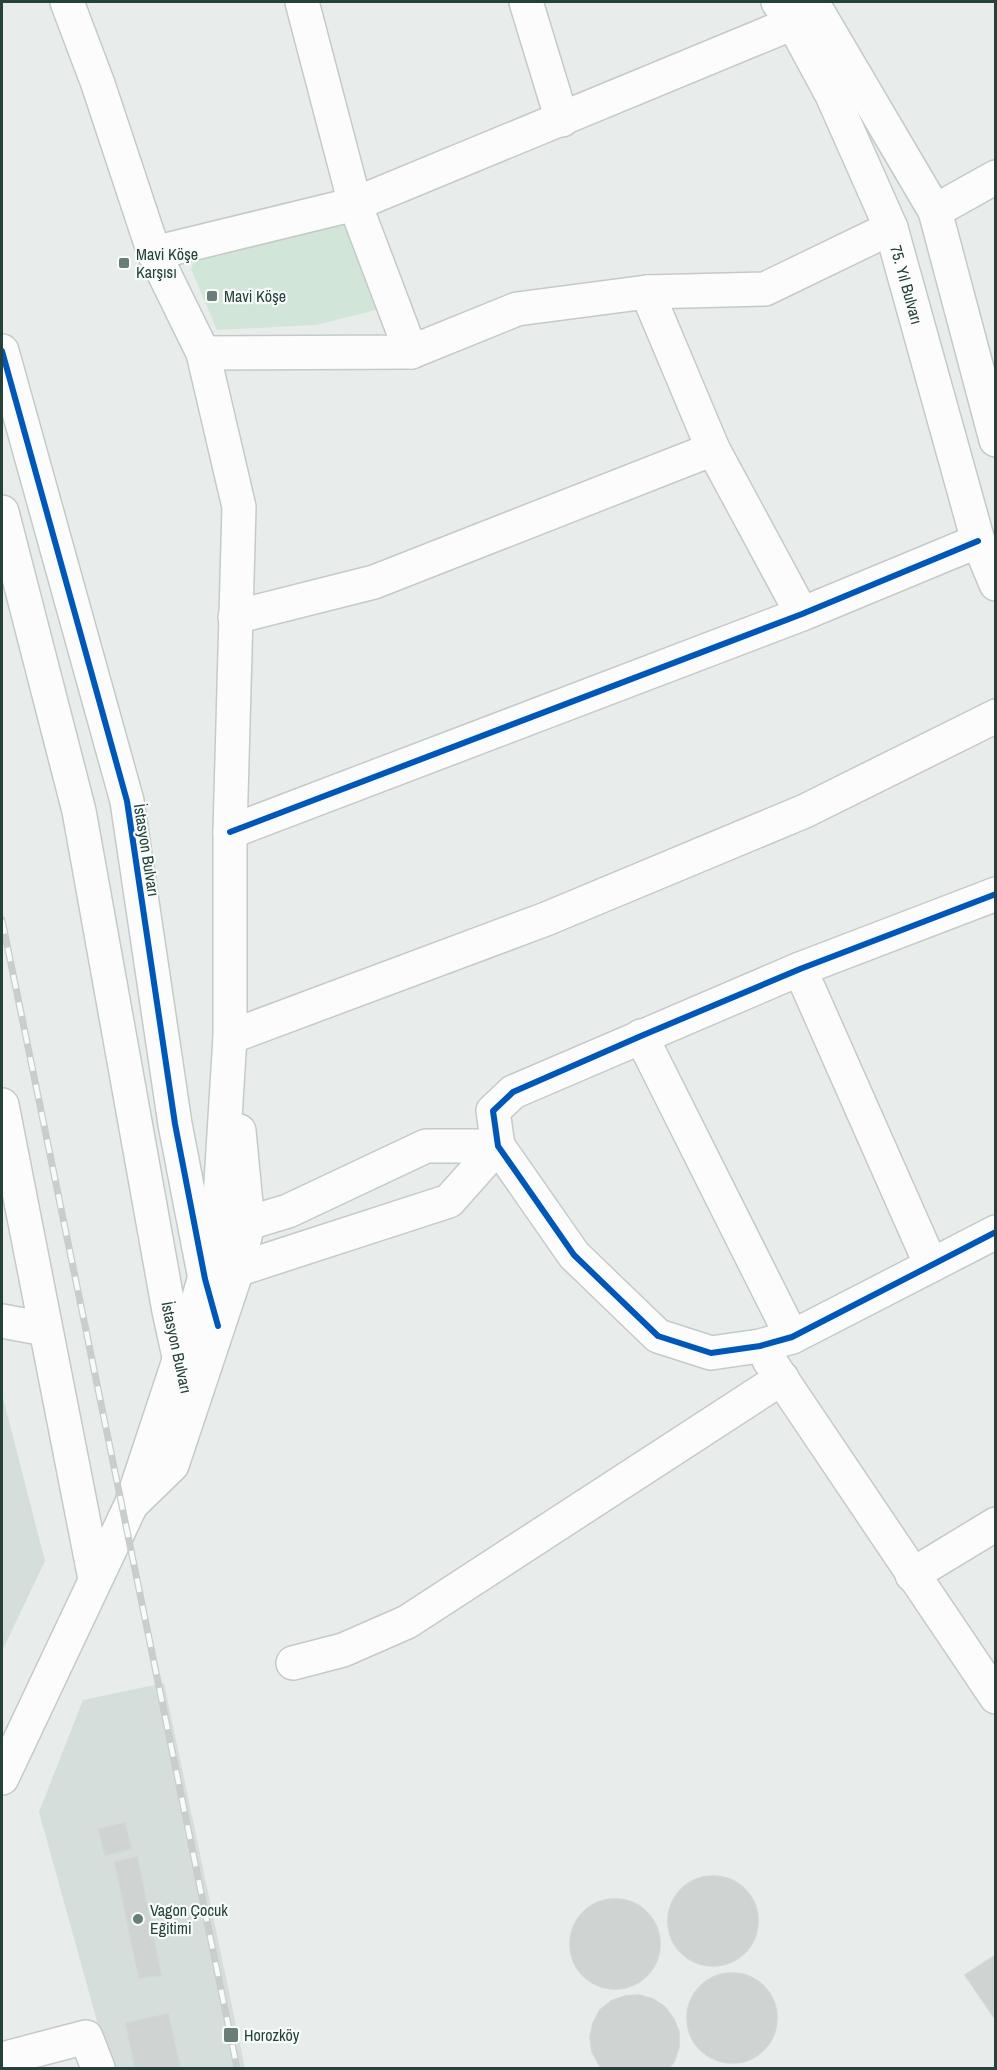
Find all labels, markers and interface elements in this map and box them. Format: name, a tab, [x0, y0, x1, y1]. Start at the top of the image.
place label: Mavi Köşe Karşısı	[136, 243, 198, 283]
street label: 75. Yıl Bulvarı	[885, 243, 928, 327]
marker: Mavi Köşe Karşısı	[117, 256, 131, 270]
place label: Mavi Köşe	[224, 285, 286, 307]
marker: Mavi Köşe	[205, 289, 219, 303]
street label: İstasyon Bulvarı	[129, 802, 165, 898]
street label: İstasyon Bulvarı	[156, 1300, 198, 1395]
place label: Vagon Çocuk Eğitimi	[150, 1899, 228, 1939]
marker: Vagon Çocuk Eğitimi	[131, 1912, 145, 1926]
place label: Horozköy	[244, 2024, 300, 2046]
marker: Horozköy	[222, 2026, 240, 2044]

